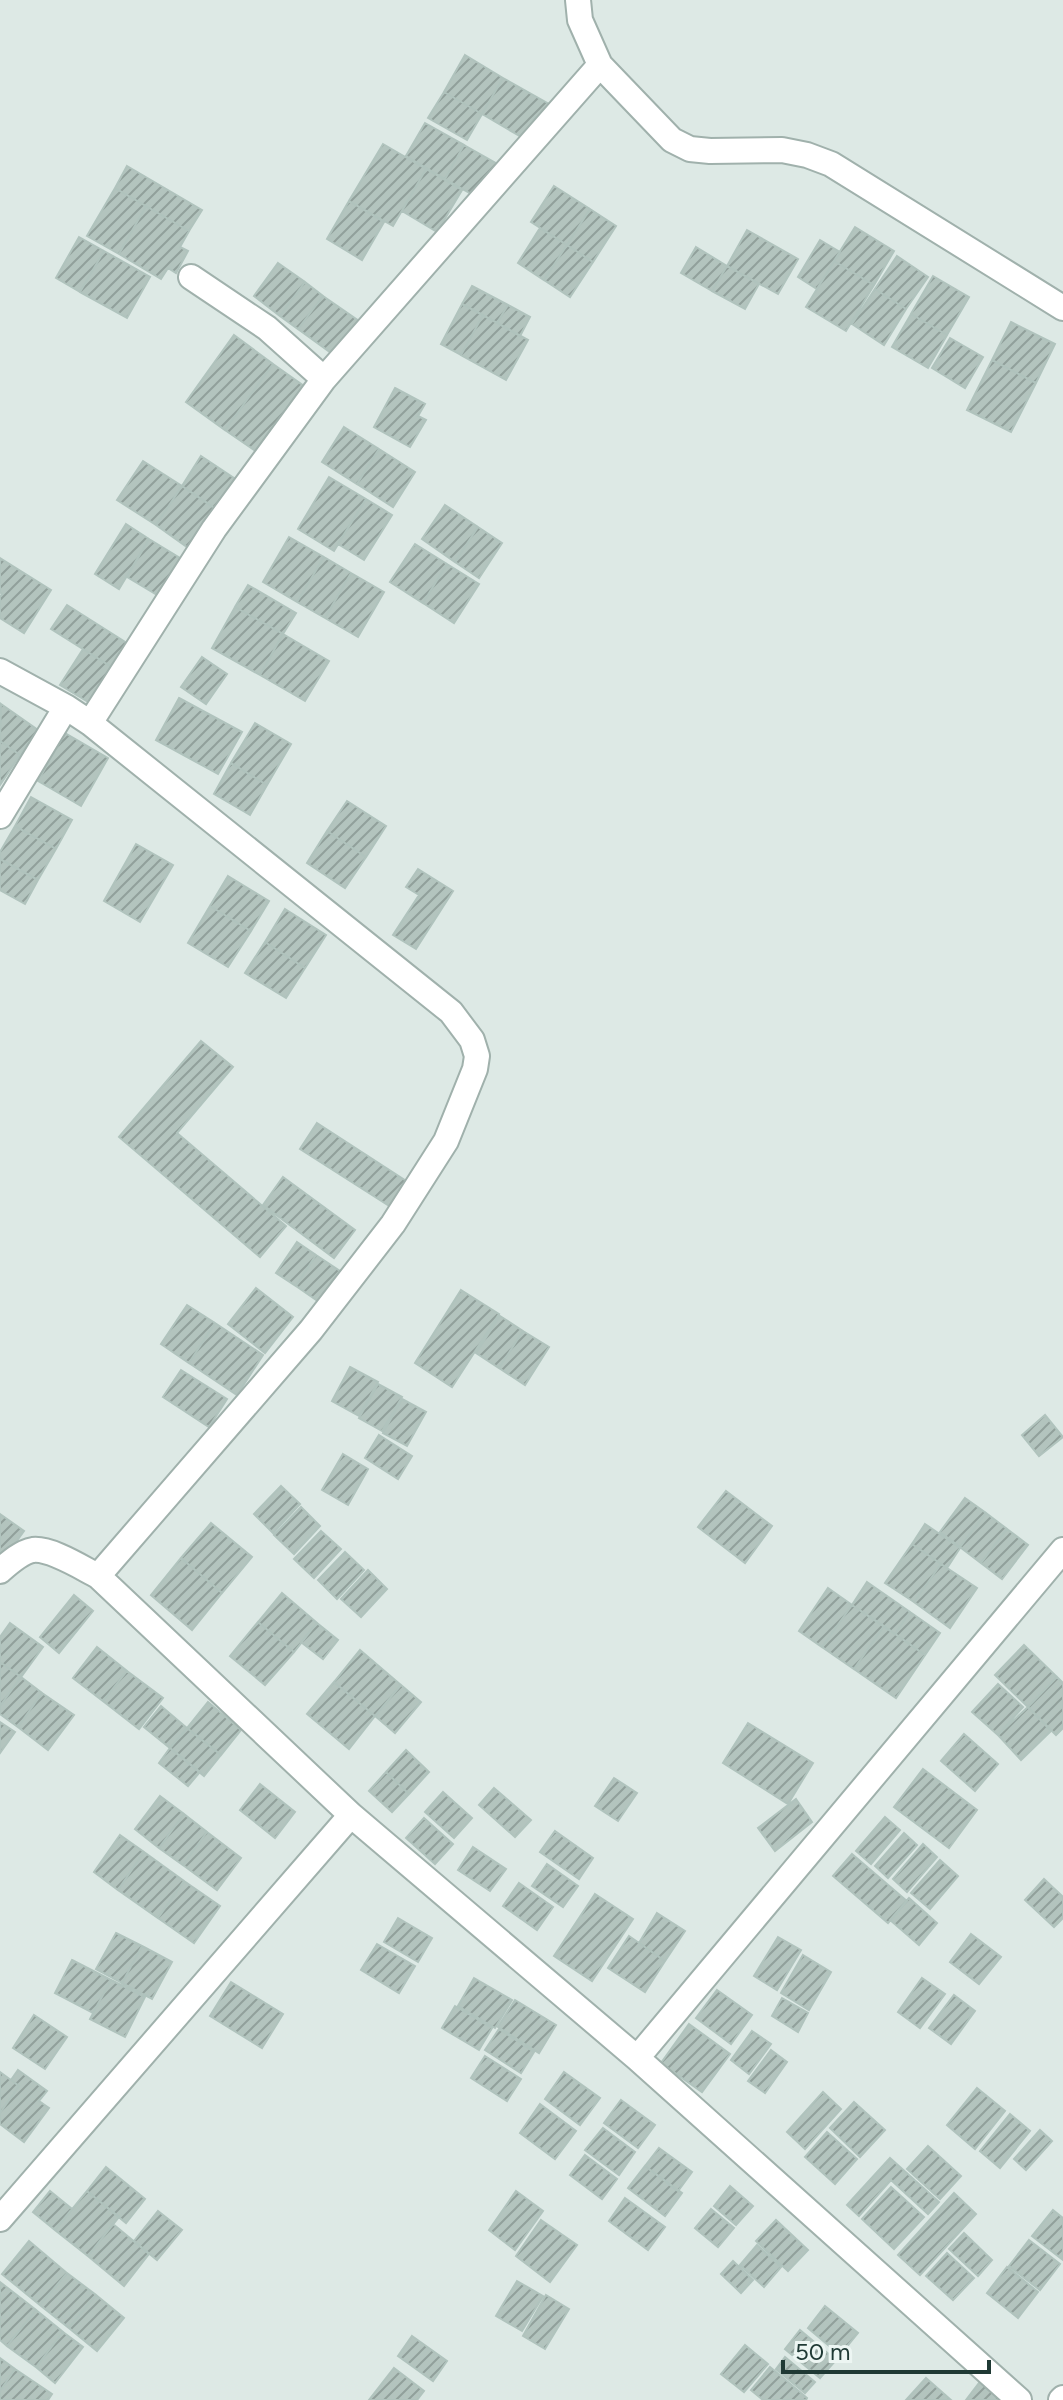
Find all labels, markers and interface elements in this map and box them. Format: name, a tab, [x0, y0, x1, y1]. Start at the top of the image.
scale bar	[783, 2324, 989, 2374]
text: 50 m	[795, 2337, 851, 2366]

